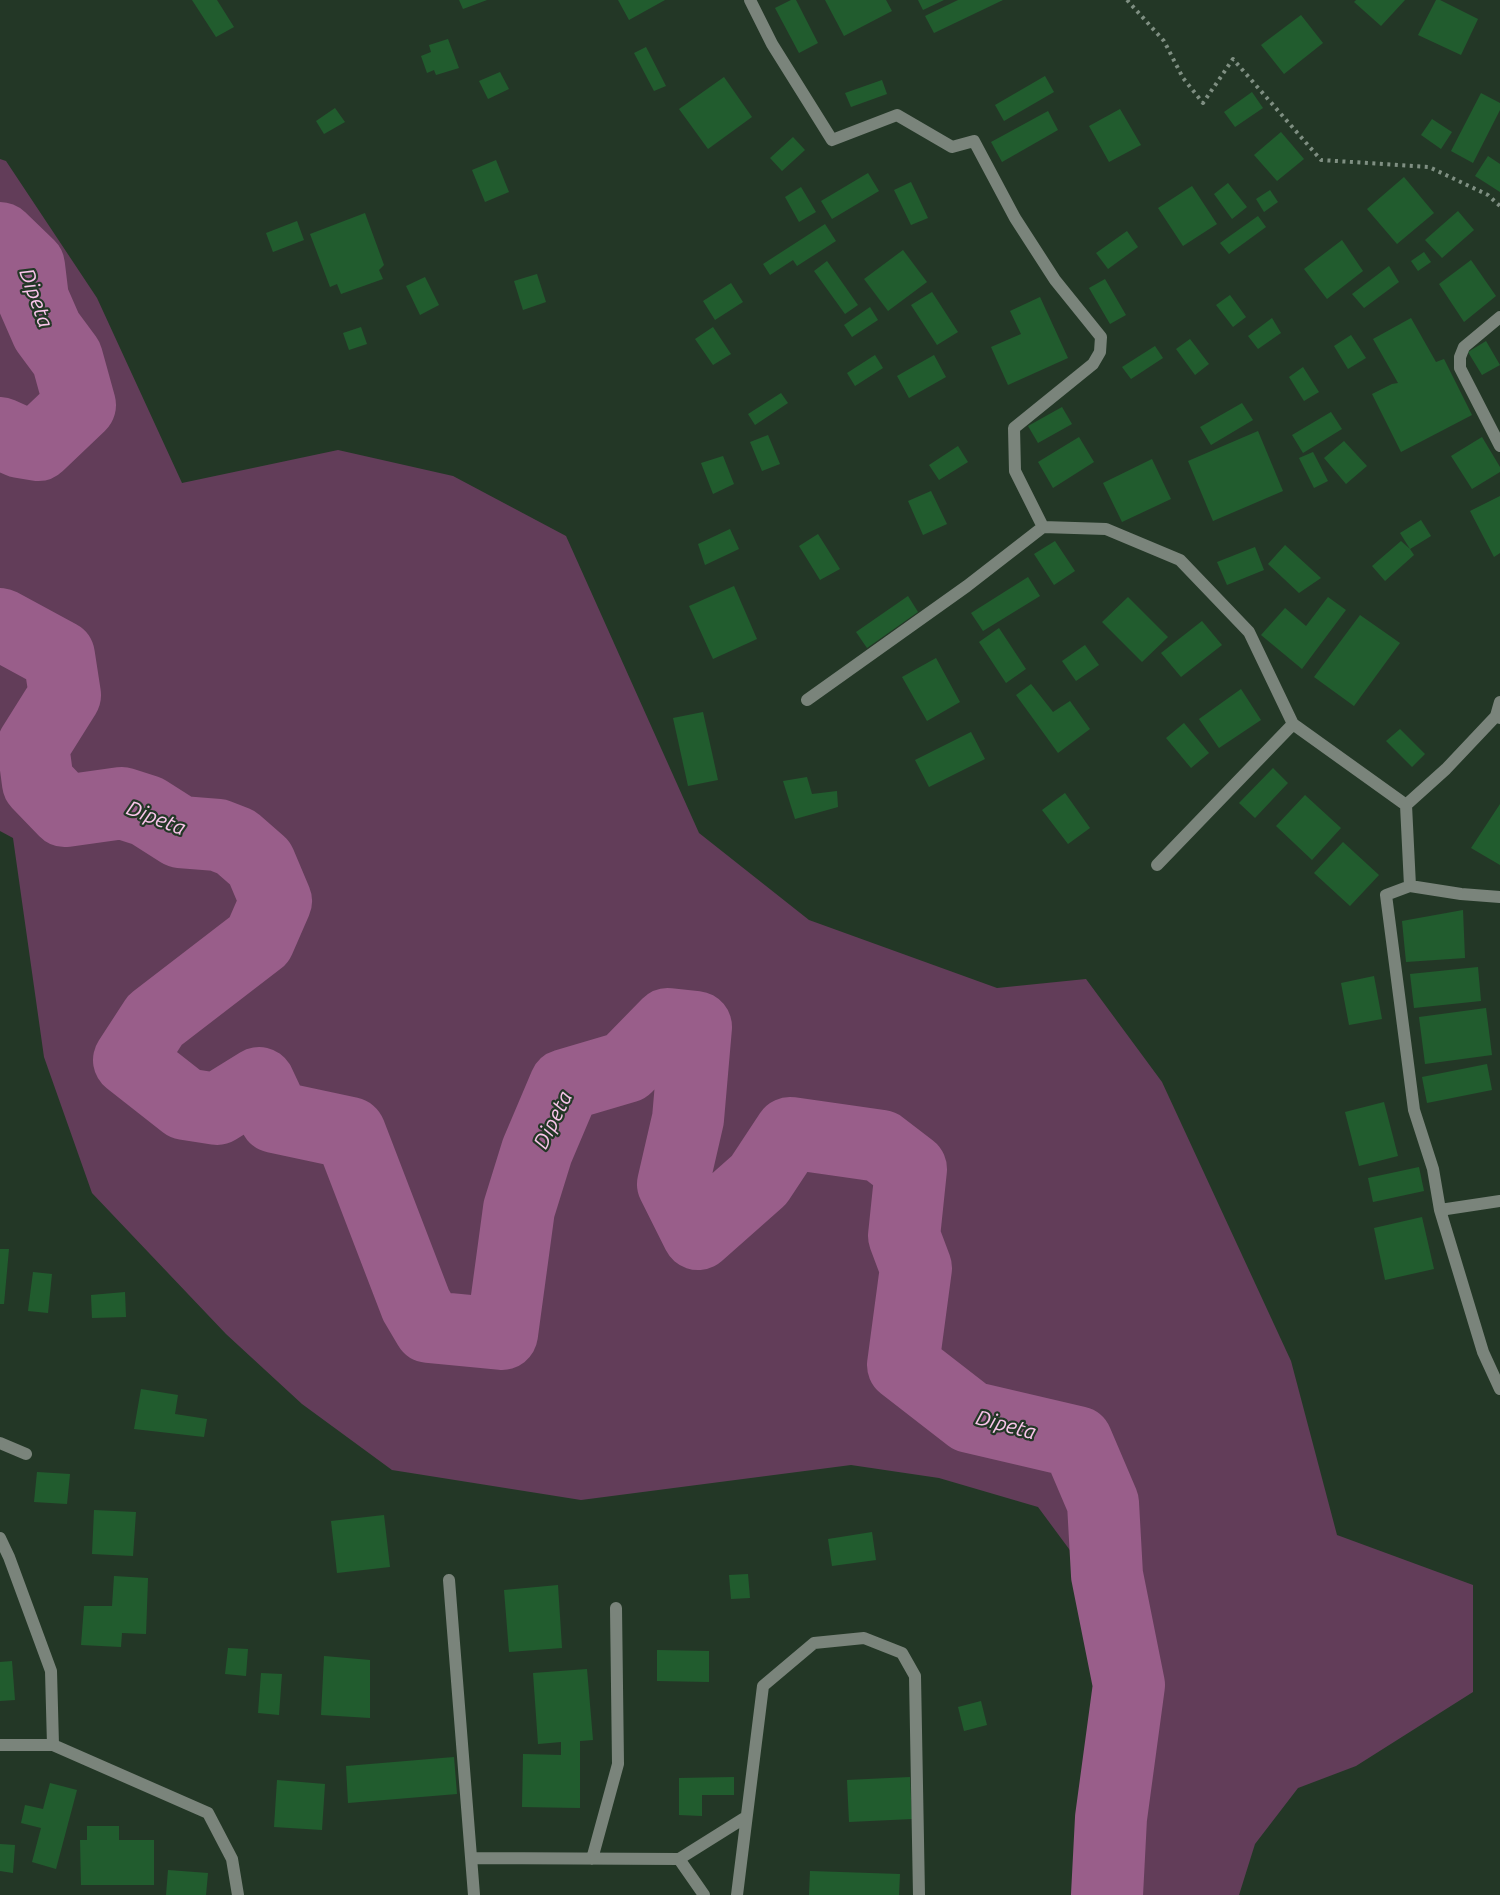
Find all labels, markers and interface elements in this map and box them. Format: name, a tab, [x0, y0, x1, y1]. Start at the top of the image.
water label: Dipeta	[14, 265, 58, 331]
water label: Dipeta	[123, 795, 189, 841]
water label: Dipeta	[528, 1087, 578, 1153]
water label: Dipeta	[973, 1405, 1039, 1445]

